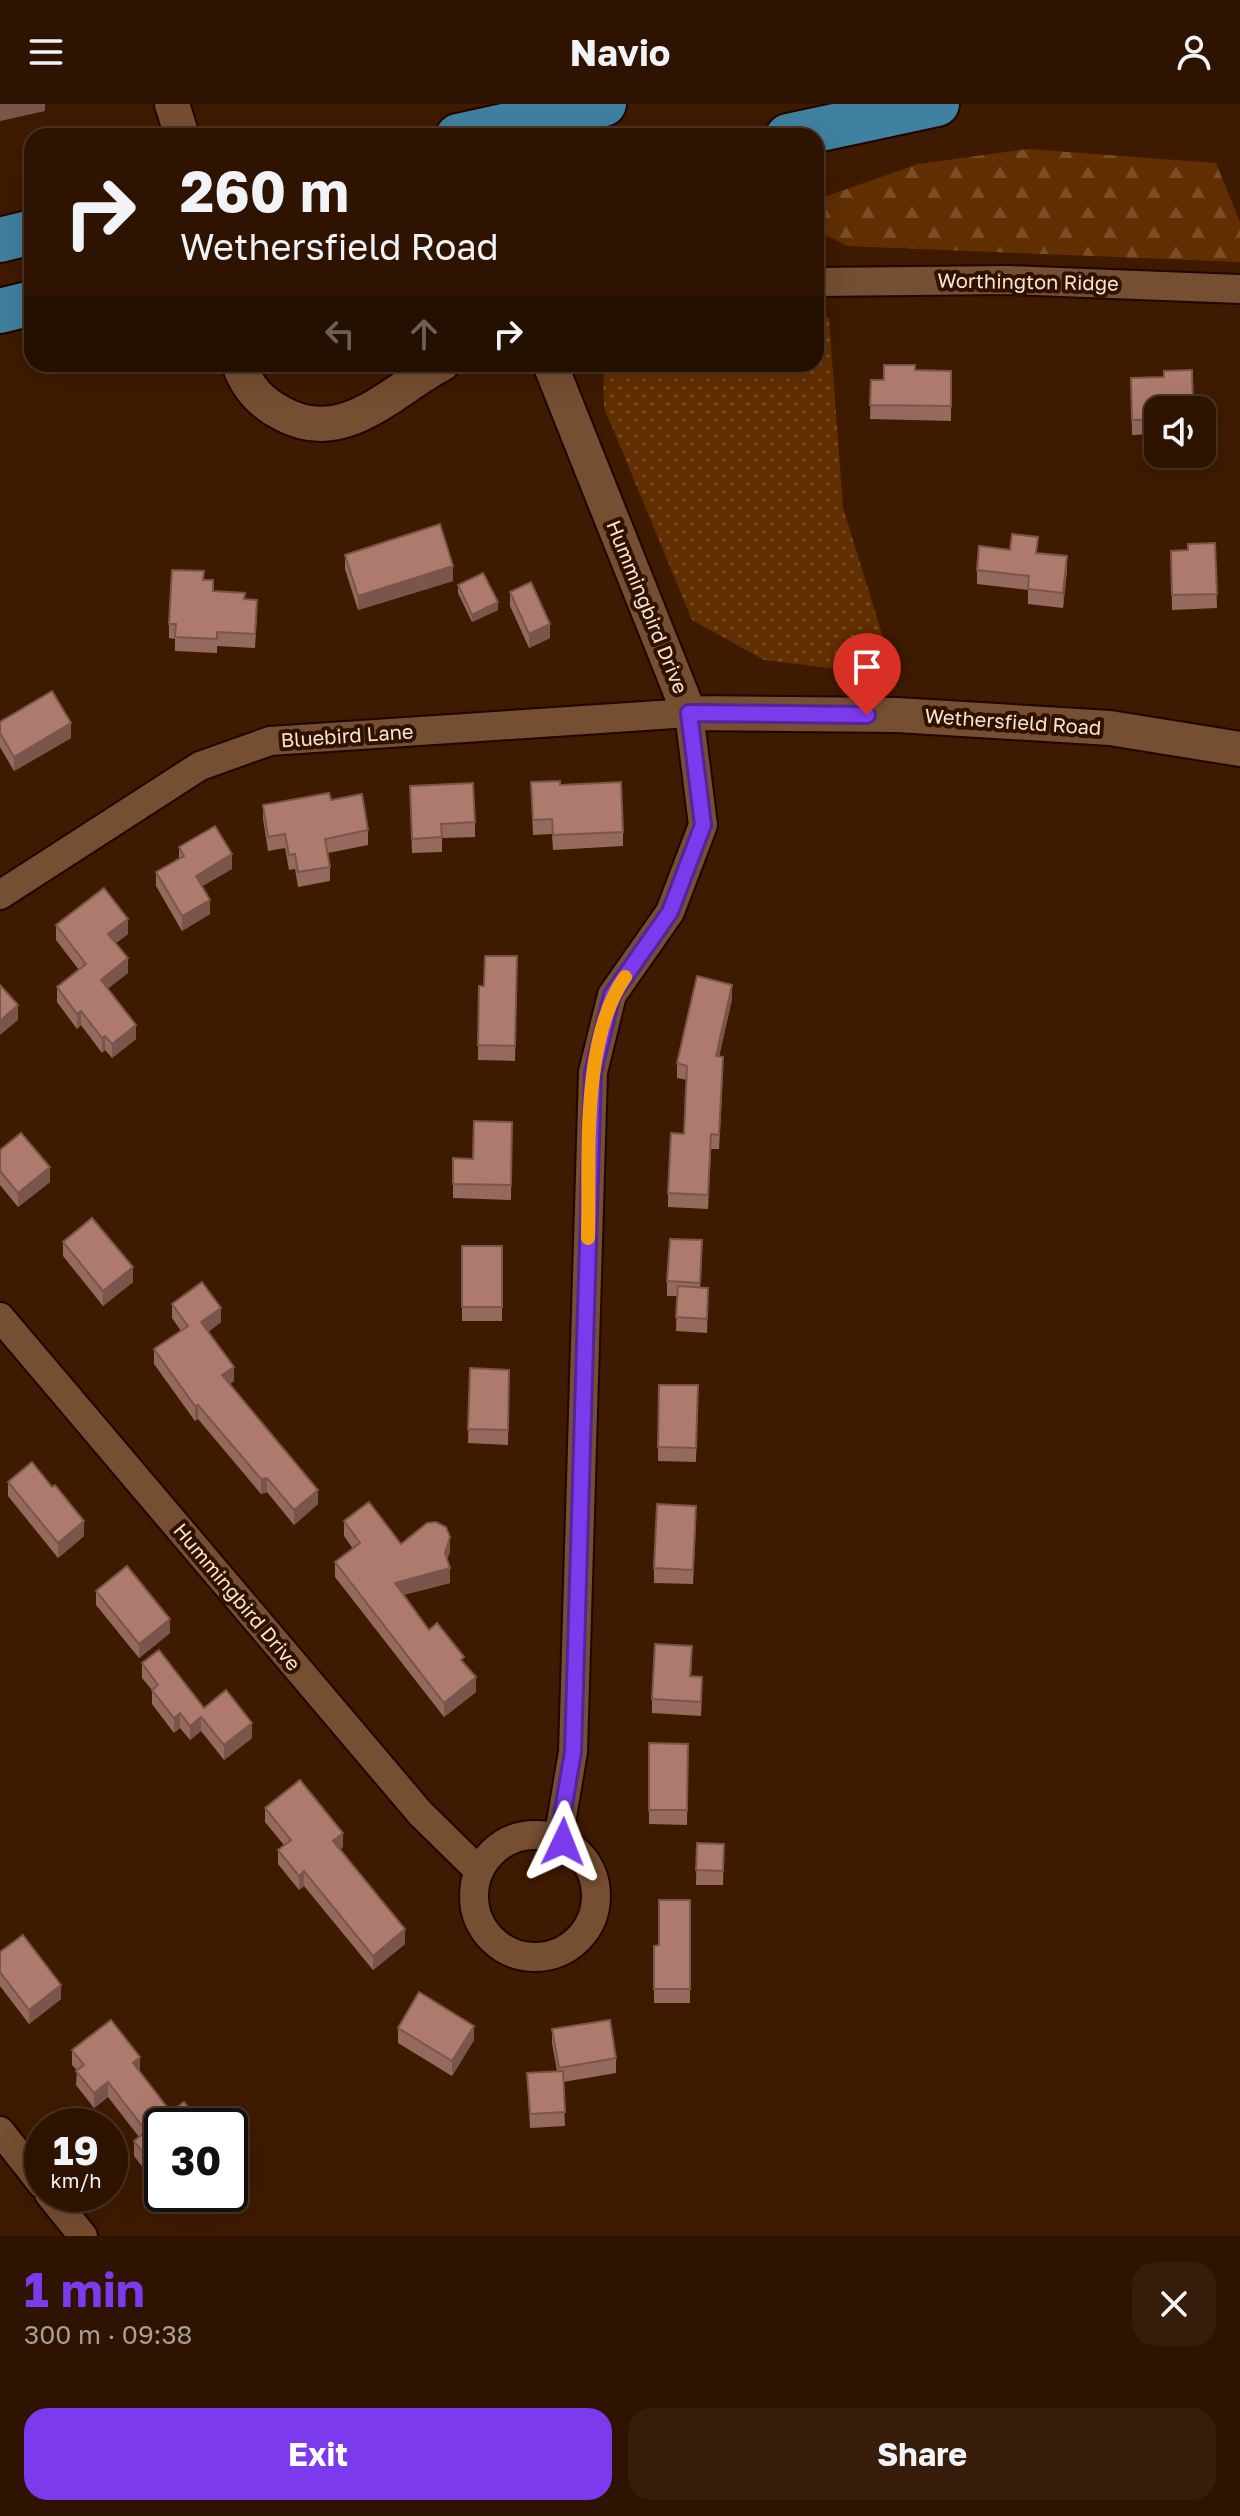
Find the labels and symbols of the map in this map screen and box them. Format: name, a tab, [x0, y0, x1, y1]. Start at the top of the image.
street label: Worthington Ridge	[937, 267, 1119, 295]
street label: Hummingbird Drive	[602, 516, 694, 697]
pin	[833, 633, 901, 715]
street label: Wethersfield Road	[924, 703, 1102, 739]
street label: Bluebird Lane	[280, 718, 414, 752]
street label: Hummingbird Drive	[169, 1518, 306, 1675]
position arrow	[521, 1800, 605, 1884]
speed limit sign: 30	[144, 2108, 248, 2212]

